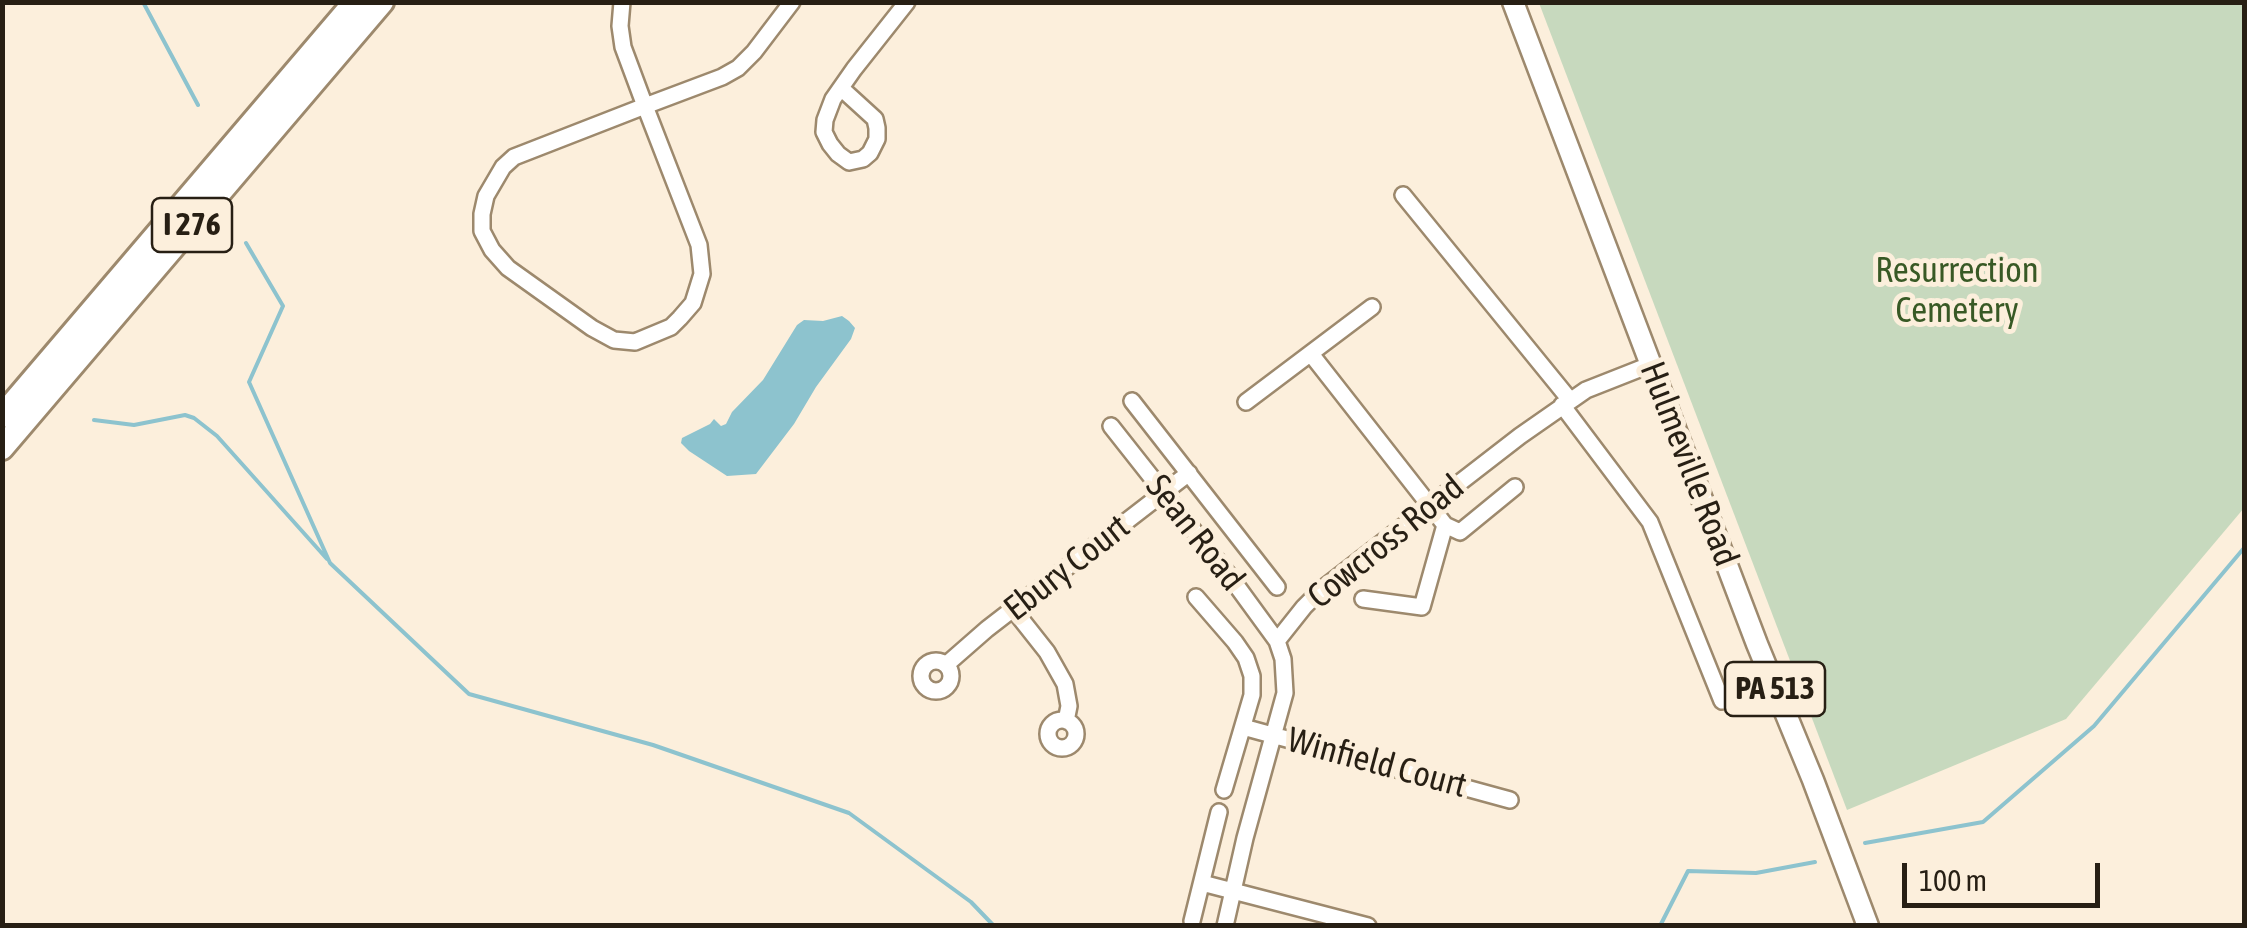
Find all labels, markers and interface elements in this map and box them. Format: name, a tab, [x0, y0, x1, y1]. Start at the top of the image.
road number: I 276	[152, 198, 232, 252]
park label: Resurrection Cemetery	[1875, 250, 2039, 332]
street label: Hulmeville Road	[1631, 356, 1747, 572]
street label: Cowcross Road	[1300, 466, 1472, 618]
street label: Sean Road	[1137, 467, 1253, 599]
street label: Ebury Court	[996, 506, 1138, 630]
road number: PA 513	[1725, 662, 1825, 716]
street label: Winfield Court	[1283, 719, 1471, 807]
scale bar	[1907, 843, 2104, 905]
text: 100 m	[1919, 863, 1987, 897]

